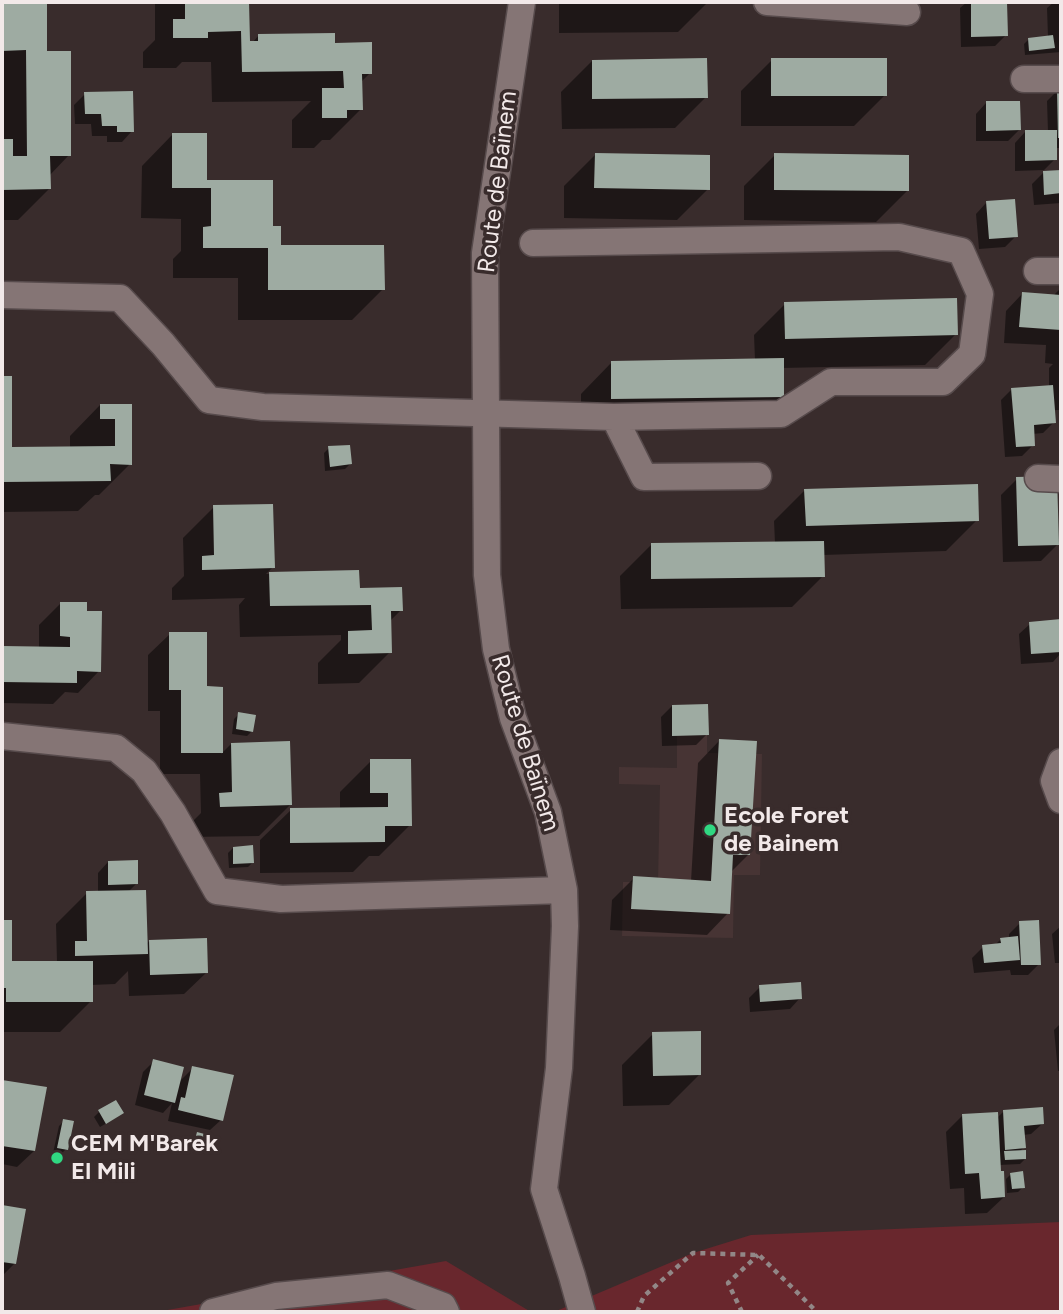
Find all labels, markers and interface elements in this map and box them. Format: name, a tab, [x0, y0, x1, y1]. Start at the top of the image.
street label: Route de Baïnem	[473, 89, 523, 275]
street label: Route de Baïnem	[484, 651, 566, 835]
place label: Ecole Foret de Bainem	[724, 802, 849, 858]
marker: Ecole Foret de Bainem	[702, 822, 718, 838]
place label: CEM M'Barek El Mili	[71, 1130, 218, 1186]
marker: CEM M'Barek El Mili	[49, 1150, 65, 1166]

